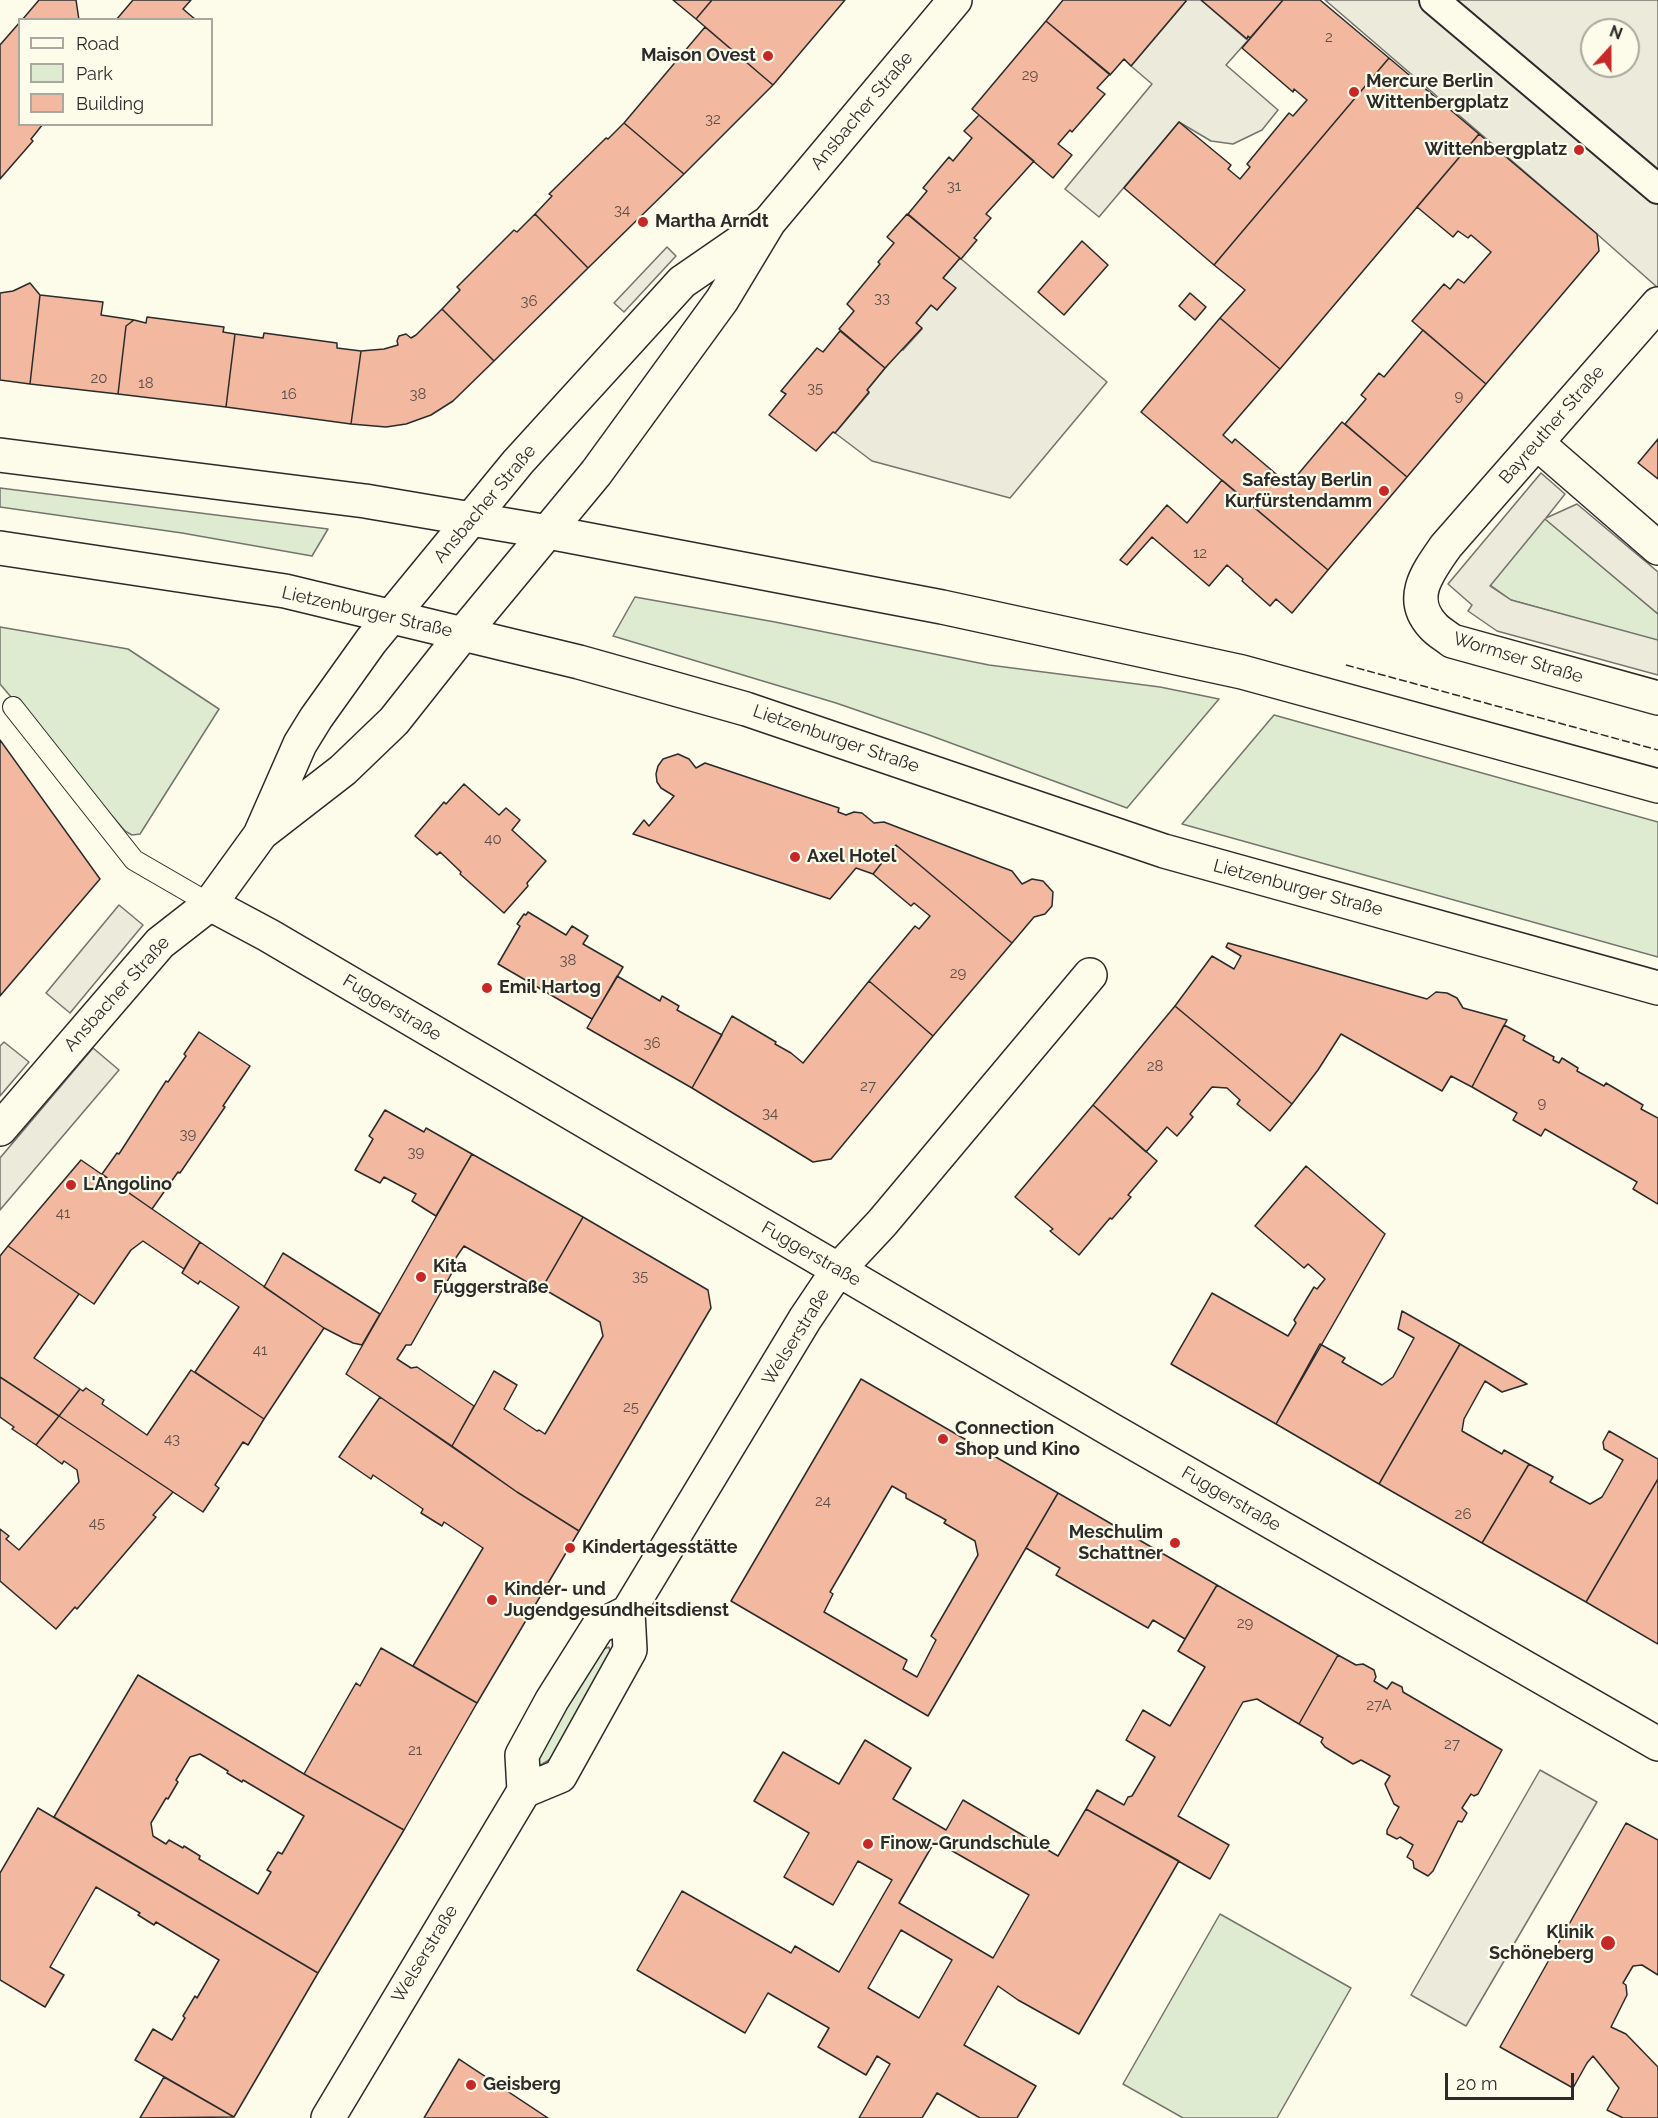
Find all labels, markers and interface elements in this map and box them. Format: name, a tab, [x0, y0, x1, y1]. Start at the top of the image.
legend	[18, 18, 213, 126]
north arrow	[1580, 18, 1640, 78]
text: N	[1607, 22, 1625, 44]
house number: 2	[1325, 28, 1333, 46]
text: Road	[76, 33, 119, 54]
place label: Maison Ovest	[641, 45, 756, 67]
street label: Ansbacher Straße	[806, 48, 918, 174]
marker: Maison Ovest	[761, 49, 775, 63]
text: Park	[76, 63, 113, 84]
house number: 29	[1022, 66, 1038, 84]
place label: Mercure Berlin Wittenbergplatz	[1366, 71, 1509, 113]
marker: Mercure Berlin Wittenbergplatz	[1347, 85, 1361, 99]
text: Building	[76, 93, 144, 114]
house number: 32	[705, 110, 721, 128]
place label: Wittenbergplatz	[1424, 139, 1567, 161]
marker: Wittenbergplatz	[1572, 143, 1586, 157]
house number: 31	[947, 177, 961, 195]
house number: 34	[614, 201, 630, 219]
place label: Martha Arndt	[655, 211, 769, 233]
marker: Martha Arndt	[636, 215, 650, 229]
house number: 33	[874, 289, 890, 307]
house number: 36	[520, 292, 538, 310]
street label: Bayreuther Straße	[1495, 361, 1609, 489]
house number: 20	[91, 369, 107, 387]
house number: 18	[138, 374, 154, 392]
house number: 35	[807, 379, 823, 397]
house number: 16	[281, 385, 297, 403]
house number: 38	[410, 385, 426, 403]
house number: 9	[1455, 387, 1463, 405]
street label: Ansbacher Straße	[429, 441, 541, 567]
place label: Safestay Berlin Kurfürstendamm	[1225, 470, 1372, 512]
marker: Safestay Berlin Kurfürstendamm	[1377, 484, 1391, 498]
house number: 12	[1193, 544, 1207, 562]
street label: Lietzenburger Straße	[280, 582, 454, 642]
street label: Wormser Straße	[1450, 628, 1586, 688]
street label: Lietzenburger Straße	[750, 700, 922, 778]
house number: 40	[484, 830, 502, 848]
place label: Axel Hotel	[807, 846, 896, 868]
marker: Axel Hotel	[788, 850, 802, 864]
street label: Lietzenburger Straße	[1211, 855, 1385, 921]
street label: Ansbacher Straße	[60, 932, 174, 1056]
house number: 38	[560, 951, 576, 969]
house number: 29	[950, 964, 966, 982]
street label: Fuggerstraße	[339, 970, 445, 1046]
place label: Emil Hartog	[499, 977, 601, 999]
marker: Emil Hartog	[480, 981, 494, 995]
house number: 36	[643, 1034, 661, 1052]
house number: 28	[1147, 1057, 1163, 1075]
house number: 27	[860, 1077, 876, 1095]
house number: 9	[1538, 1094, 1546, 1112]
house number: 34	[762, 1104, 778, 1122]
house number: 39	[180, 1125, 196, 1143]
house number: 39	[408, 1143, 424, 1161]
place label: L'Angolino	[83, 1174, 172, 1196]
marker: L'Angolino	[64, 1178, 78, 1192]
house number: 41	[56, 1204, 70, 1222]
street label: Fuggerstraße	[757, 1217, 865, 1291]
place label: Kita Fuggerstraße	[433, 1256, 548, 1298]
house number: 35	[632, 1267, 648, 1285]
marker: Kita Fuggerstraße	[414, 1270, 428, 1284]
street label: Welserstraße	[758, 1285, 834, 1389]
house number: 41	[253, 1341, 267, 1359]
house number: 25	[623, 1398, 639, 1416]
place label: Connection Shop und Kino	[955, 1418, 1080, 1460]
house number: 43	[164, 1430, 180, 1448]
marker: Connection Shop und Kino	[936, 1432, 950, 1446]
street label: Fuggerstraße	[1177, 1462, 1285, 1536]
house number: 24	[815, 1492, 831, 1510]
house number: 26	[1455, 1505, 1471, 1523]
house number: 45	[89, 1514, 105, 1532]
place label: Meschulim Schattner	[1069, 1522, 1163, 1564]
marker: Meschulim Schattner	[1168, 1536, 1182, 1550]
place label: Kindertagesstätte	[582, 1537, 738, 1559]
marker: Kindertagesstätte	[563, 1541, 577, 1555]
place label: Kinder- und Jugendgesundheitsdienst	[504, 1579, 729, 1622]
marker: Kinder- und Jugendgesundheitsdienst	[485, 1593, 499, 1607]
house number: 29	[1237, 1614, 1253, 1632]
house number: 27A	[1366, 1696, 1392, 1714]
house number: 27	[1444, 1735, 1460, 1753]
house number: 21	[408, 1741, 422, 1759]
place label: Finow-Grundschule	[880, 1833, 1050, 1855]
marker: Finow-Grundschule	[861, 1837, 875, 1851]
street label: Welserstraße	[387, 1901, 463, 2007]
place label: Klinik Schöneberg	[1489, 1922, 1594, 1964]
marker: Klinik Schöneberg	[1599, 1934, 1617, 1952]
scale bar	[1448, 2061, 1577, 2099]
text: 20 m	[1456, 2073, 1498, 2094]
place label: Geisberg	[483, 2074, 561, 2096]
marker: Geisberg	[464, 2078, 478, 2092]

